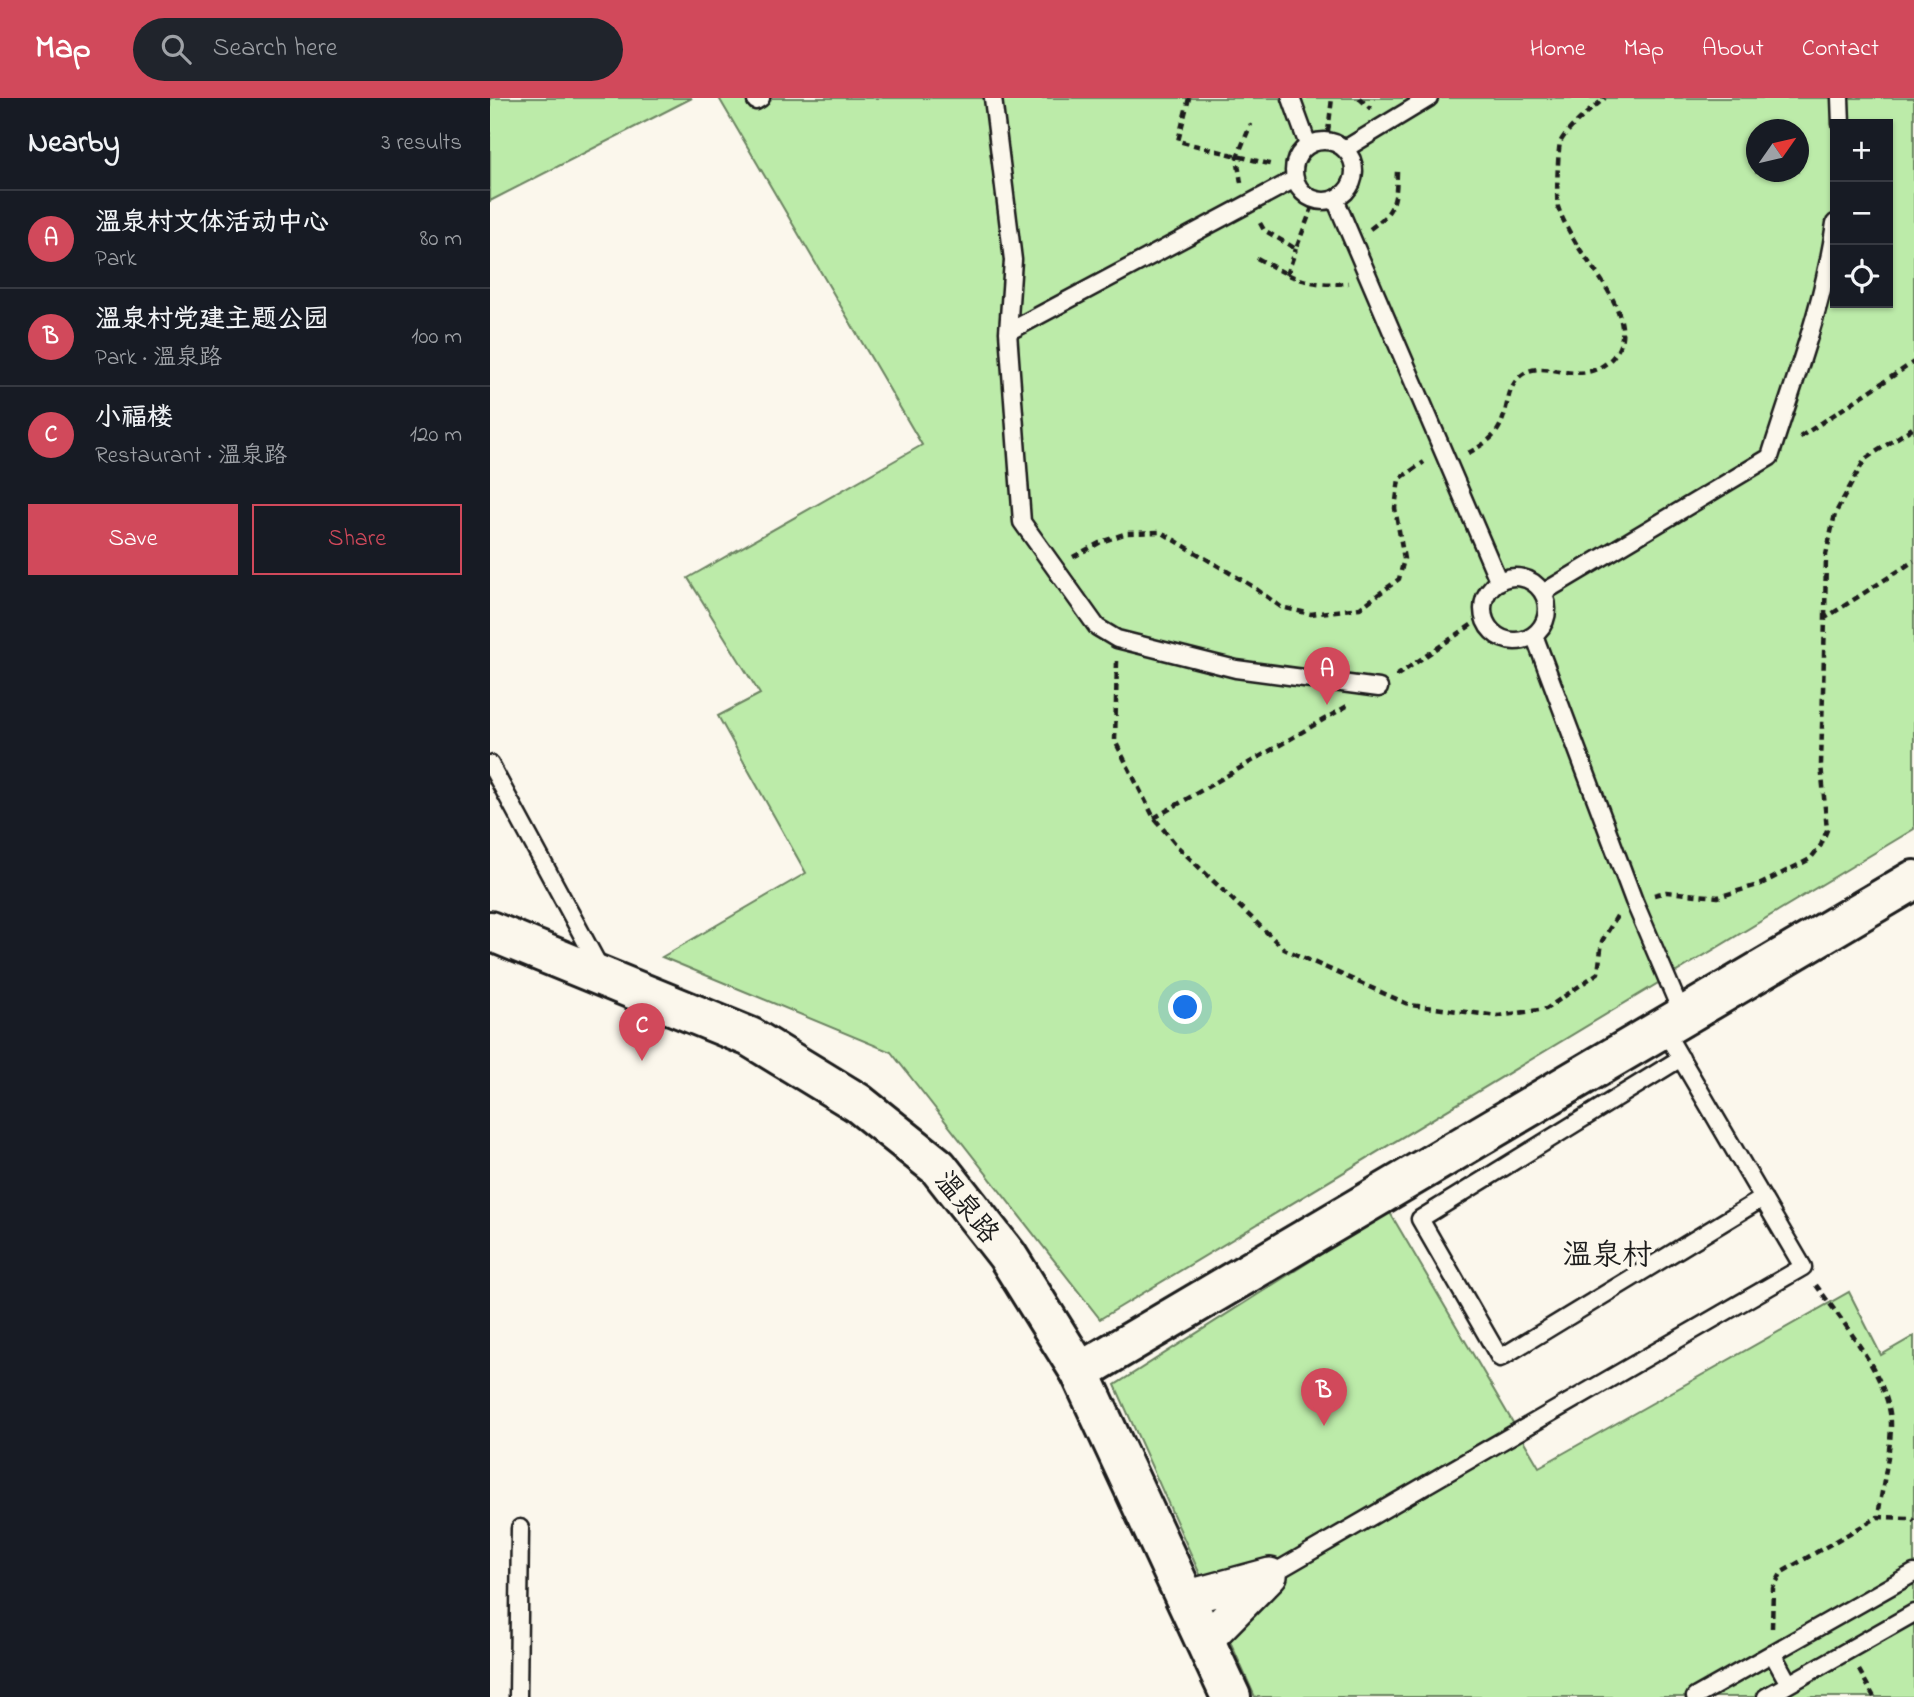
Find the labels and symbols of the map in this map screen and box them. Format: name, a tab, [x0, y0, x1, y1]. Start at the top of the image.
north arrow	[1746, 119, 1809, 182]
pin: A	[1304, 647, 1350, 705]
your location	[1168, 990, 1202, 1024]
pin: C	[619, 1003, 665, 1061]
street label: 温泉路	[923, 1163, 1008, 1254]
district label: 温泉村	[1562, 1235, 1652, 1279]
pin: B	[1301, 1368, 1347, 1426]

